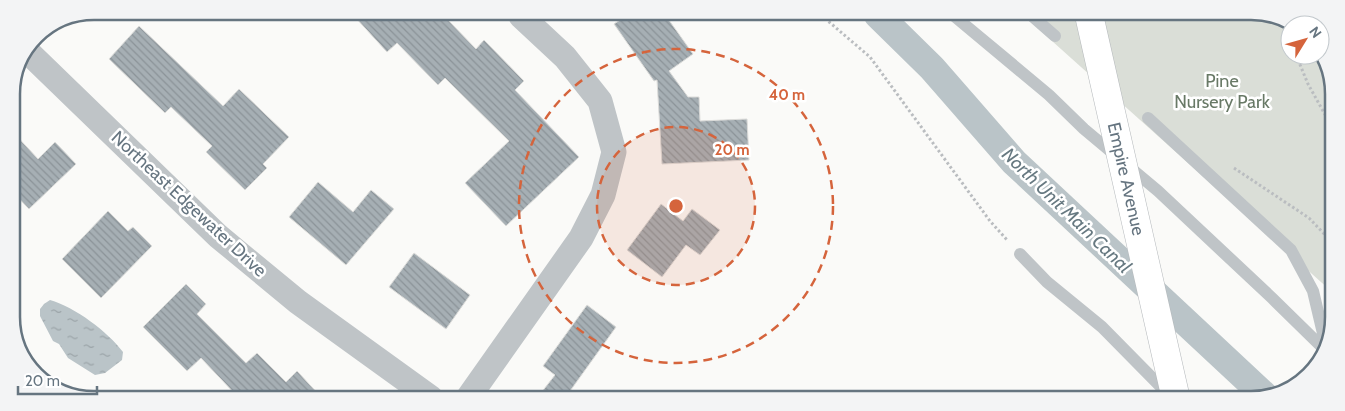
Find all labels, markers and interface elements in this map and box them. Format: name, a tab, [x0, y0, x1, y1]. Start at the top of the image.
north arrow	[1280, 15, 1330, 65]
text: N	[1305, 23, 1326, 42]
park label: Pine Nursery Park	[1174, 70, 1271, 113]
text: 40 m	[769, 86, 805, 104]
street label: Empire Avenue	[1103, 120, 1150, 238]
street label: Northeast Edgewater Drive	[107, 126, 271, 282]
text: 20 m	[715, 141, 749, 159]
water label: North Unit Main Canal	[997, 143, 1136, 278]
centre of rings	[667, 197, 685, 215]
scale bar	[18, 364, 96, 396]
text: 20 m	[25, 372, 60, 390]

